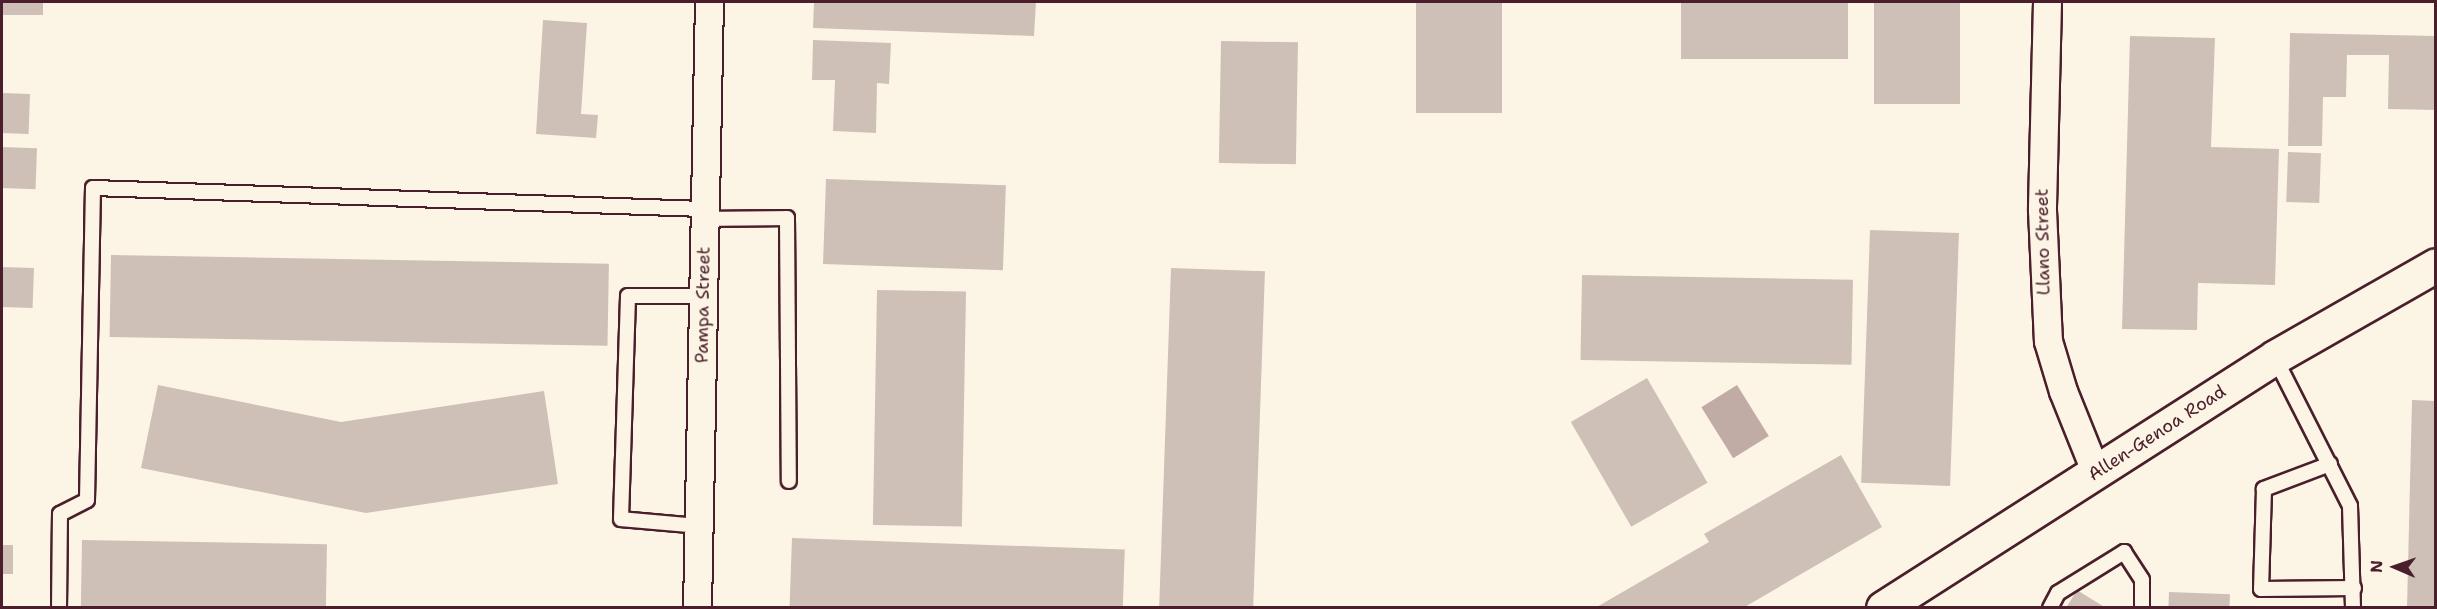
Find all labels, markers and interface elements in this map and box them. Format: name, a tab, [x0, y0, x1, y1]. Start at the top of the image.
street label: Llano Street	[2031, 188, 2055, 296]
street label: Pampa Street	[691, 247, 715, 363]
street label: Allen-Genoa Road	[2084, 380, 2230, 486]
north arrow	[2365, 537, 2425, 597]
text: N	[2366, 560, 2387, 573]

